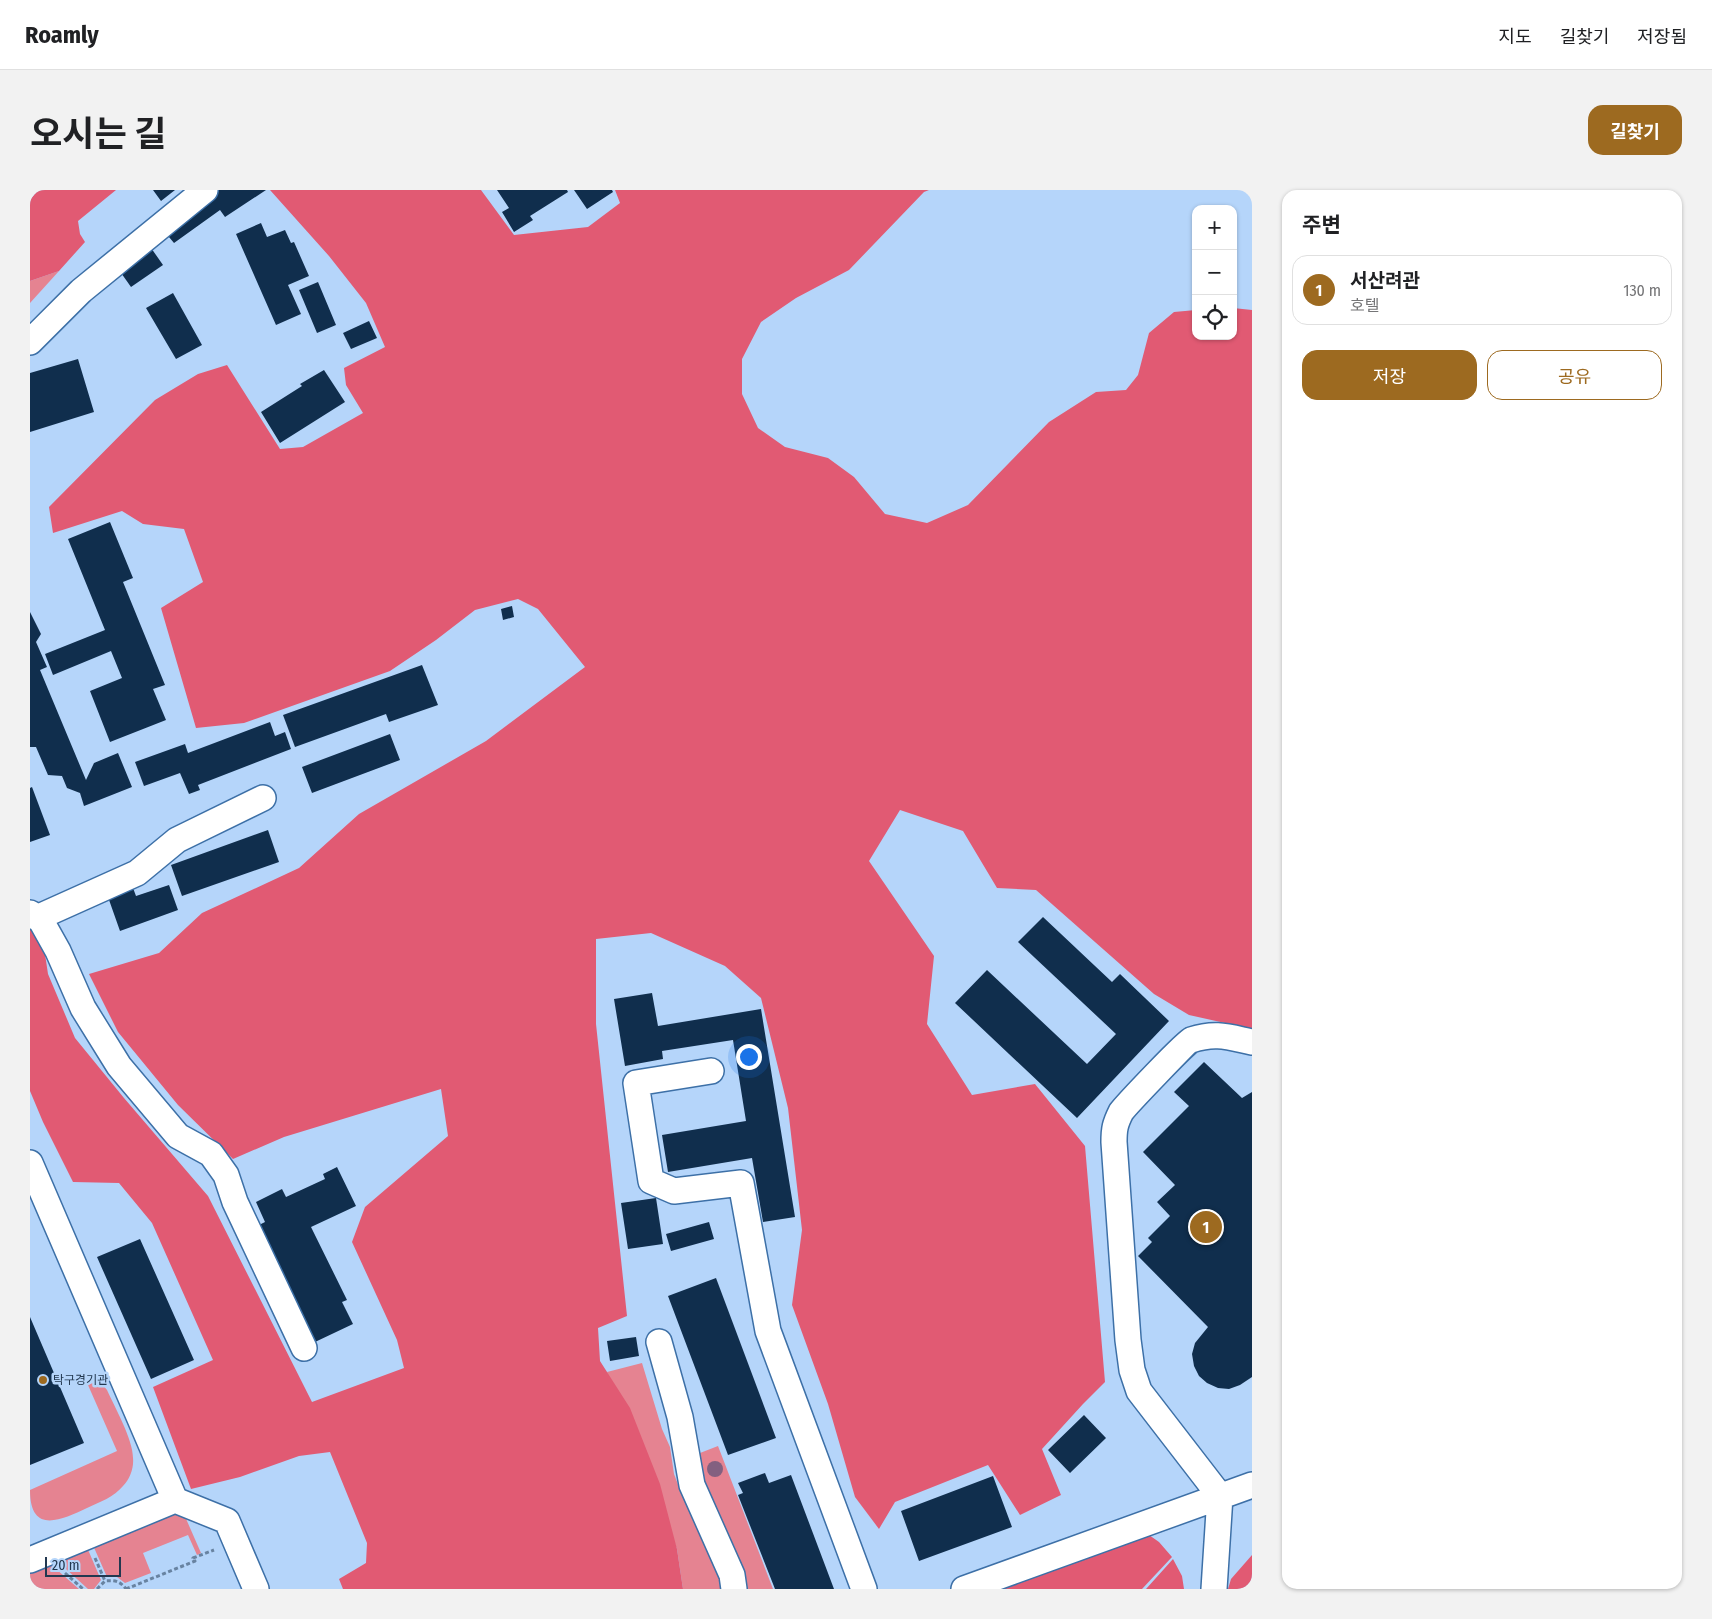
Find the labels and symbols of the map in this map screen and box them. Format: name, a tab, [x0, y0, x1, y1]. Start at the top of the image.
your location	[736, 1044, 762, 1070]
pin: 1	[1190, 1208, 1222, 1246]
place label: 탁구경기관	[53, 1373, 108, 1387]
marker: 탁구경기관	[37, 1374, 49, 1386]
scale bar	[45, 1554, 121, 1577]

